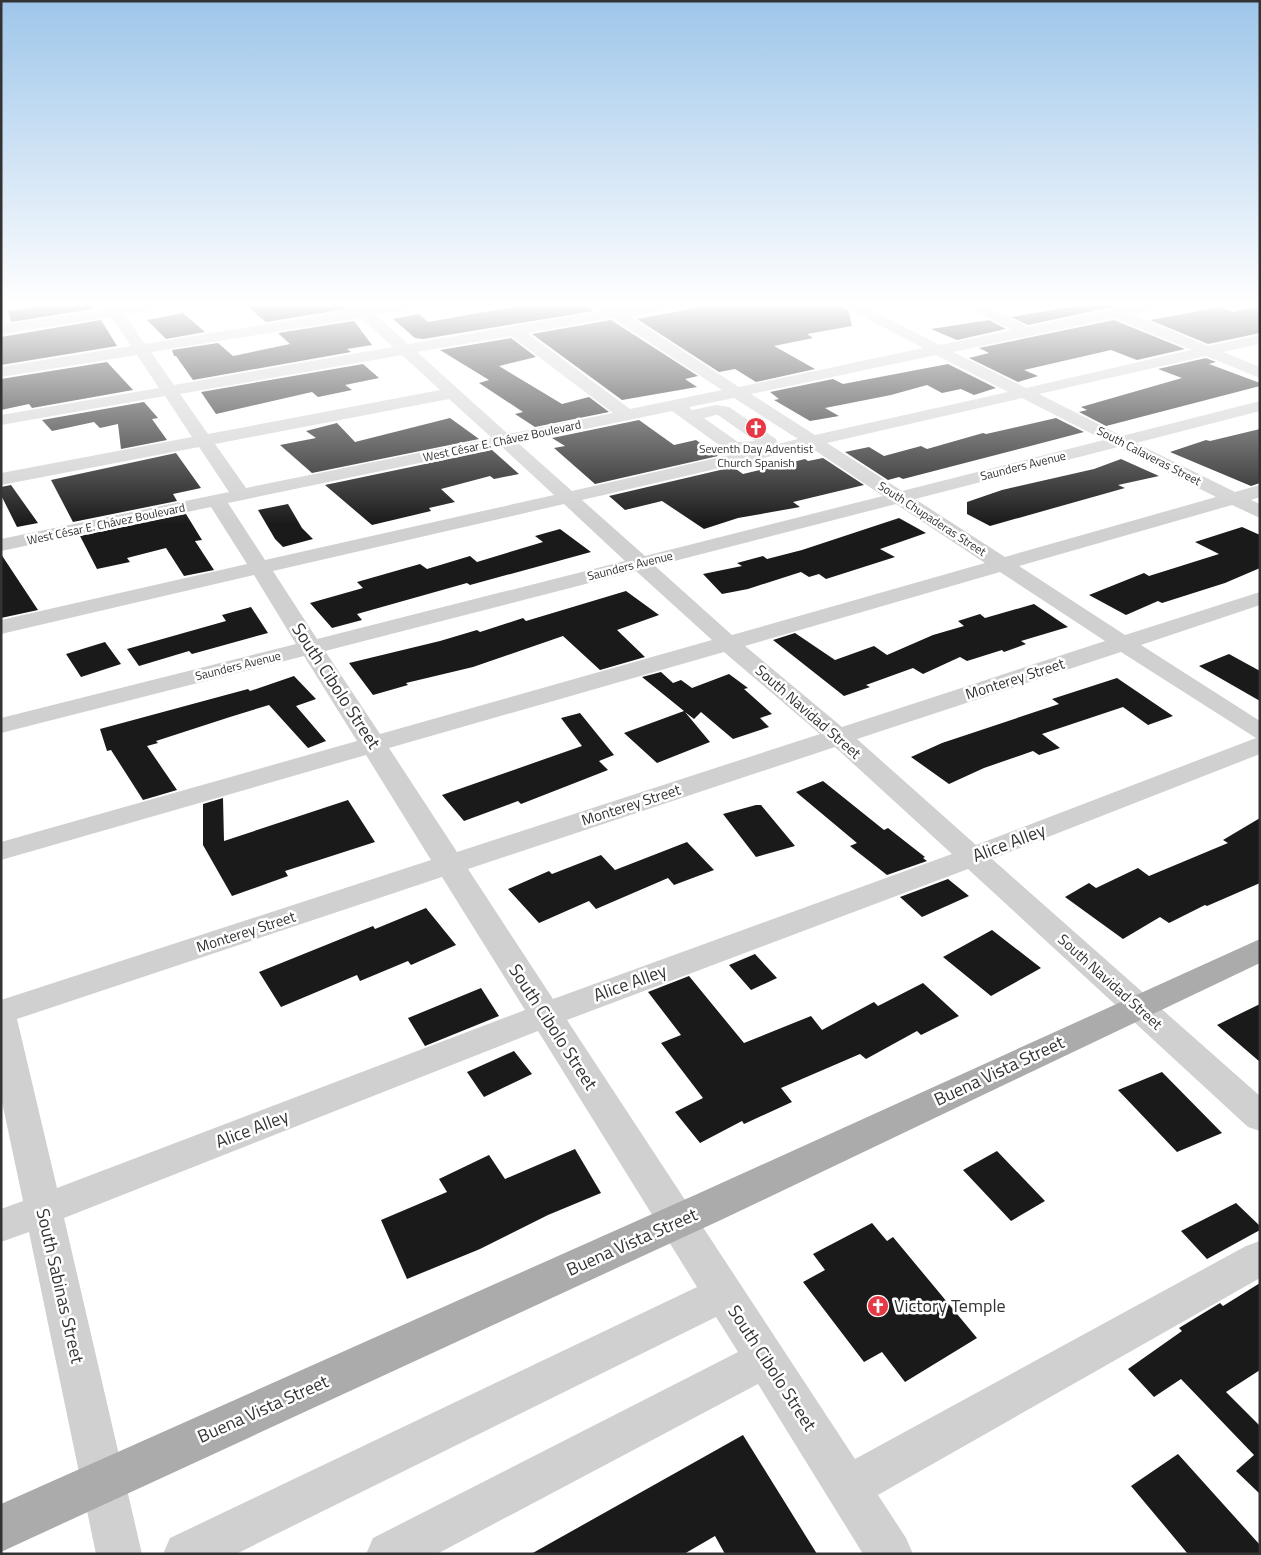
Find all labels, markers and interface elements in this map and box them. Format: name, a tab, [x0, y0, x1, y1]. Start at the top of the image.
street label: West César E. Chávez Boulevard	[421, 414, 583, 467]
church icon: Seventh Day Adventist Church Spanish	[744, 416, 768, 440]
street label: South Calaveras Street	[1094, 421, 1205, 490]
place label: Seventh Day Adventist Church Spanish	[699, 439, 814, 472]
street label: Saunders Avenue	[978, 446, 1068, 485]
street label: South Chupaderas Street	[874, 476, 991, 561]
street label: West César E. Chávez Boulevard	[25, 497, 187, 550]
street label: Saunders Avenue	[585, 546, 675, 585]
street label: South Cibolo Street	[285, 617, 388, 755]
street label: Saunders Avenue	[193, 646, 283, 685]
street label: Monterey Street	[962, 651, 1068, 705]
street label: South Navidad Street	[750, 659, 867, 765]
street label: Monterey Street	[578, 777, 684, 831]
street label: Alice Alley	[968, 816, 1050, 869]
street label: Monterey Street	[193, 904, 299, 958]
street label: South Navidad Street	[1053, 928, 1168, 1036]
street label: Alice Alley	[589, 957, 671, 1008]
street label: South Cibolo Street	[502, 958, 605, 1096]
street label: Buena Vista Street	[929, 1028, 1069, 1113]
street label: Alice Alley	[211, 1102, 293, 1155]
street label: Buena Vista Street	[562, 1200, 702, 1283]
street label: South Sabinas Street	[30, 1206, 92, 1367]
place label: Victory Temple	[894, 1292, 1006, 1319]
church icon: Victory Temple	[866, 1294, 890, 1318]
street label: South Cibolo Street	[721, 1299, 824, 1437]
street label: Buena Vista Street	[193, 1367, 333, 1450]

